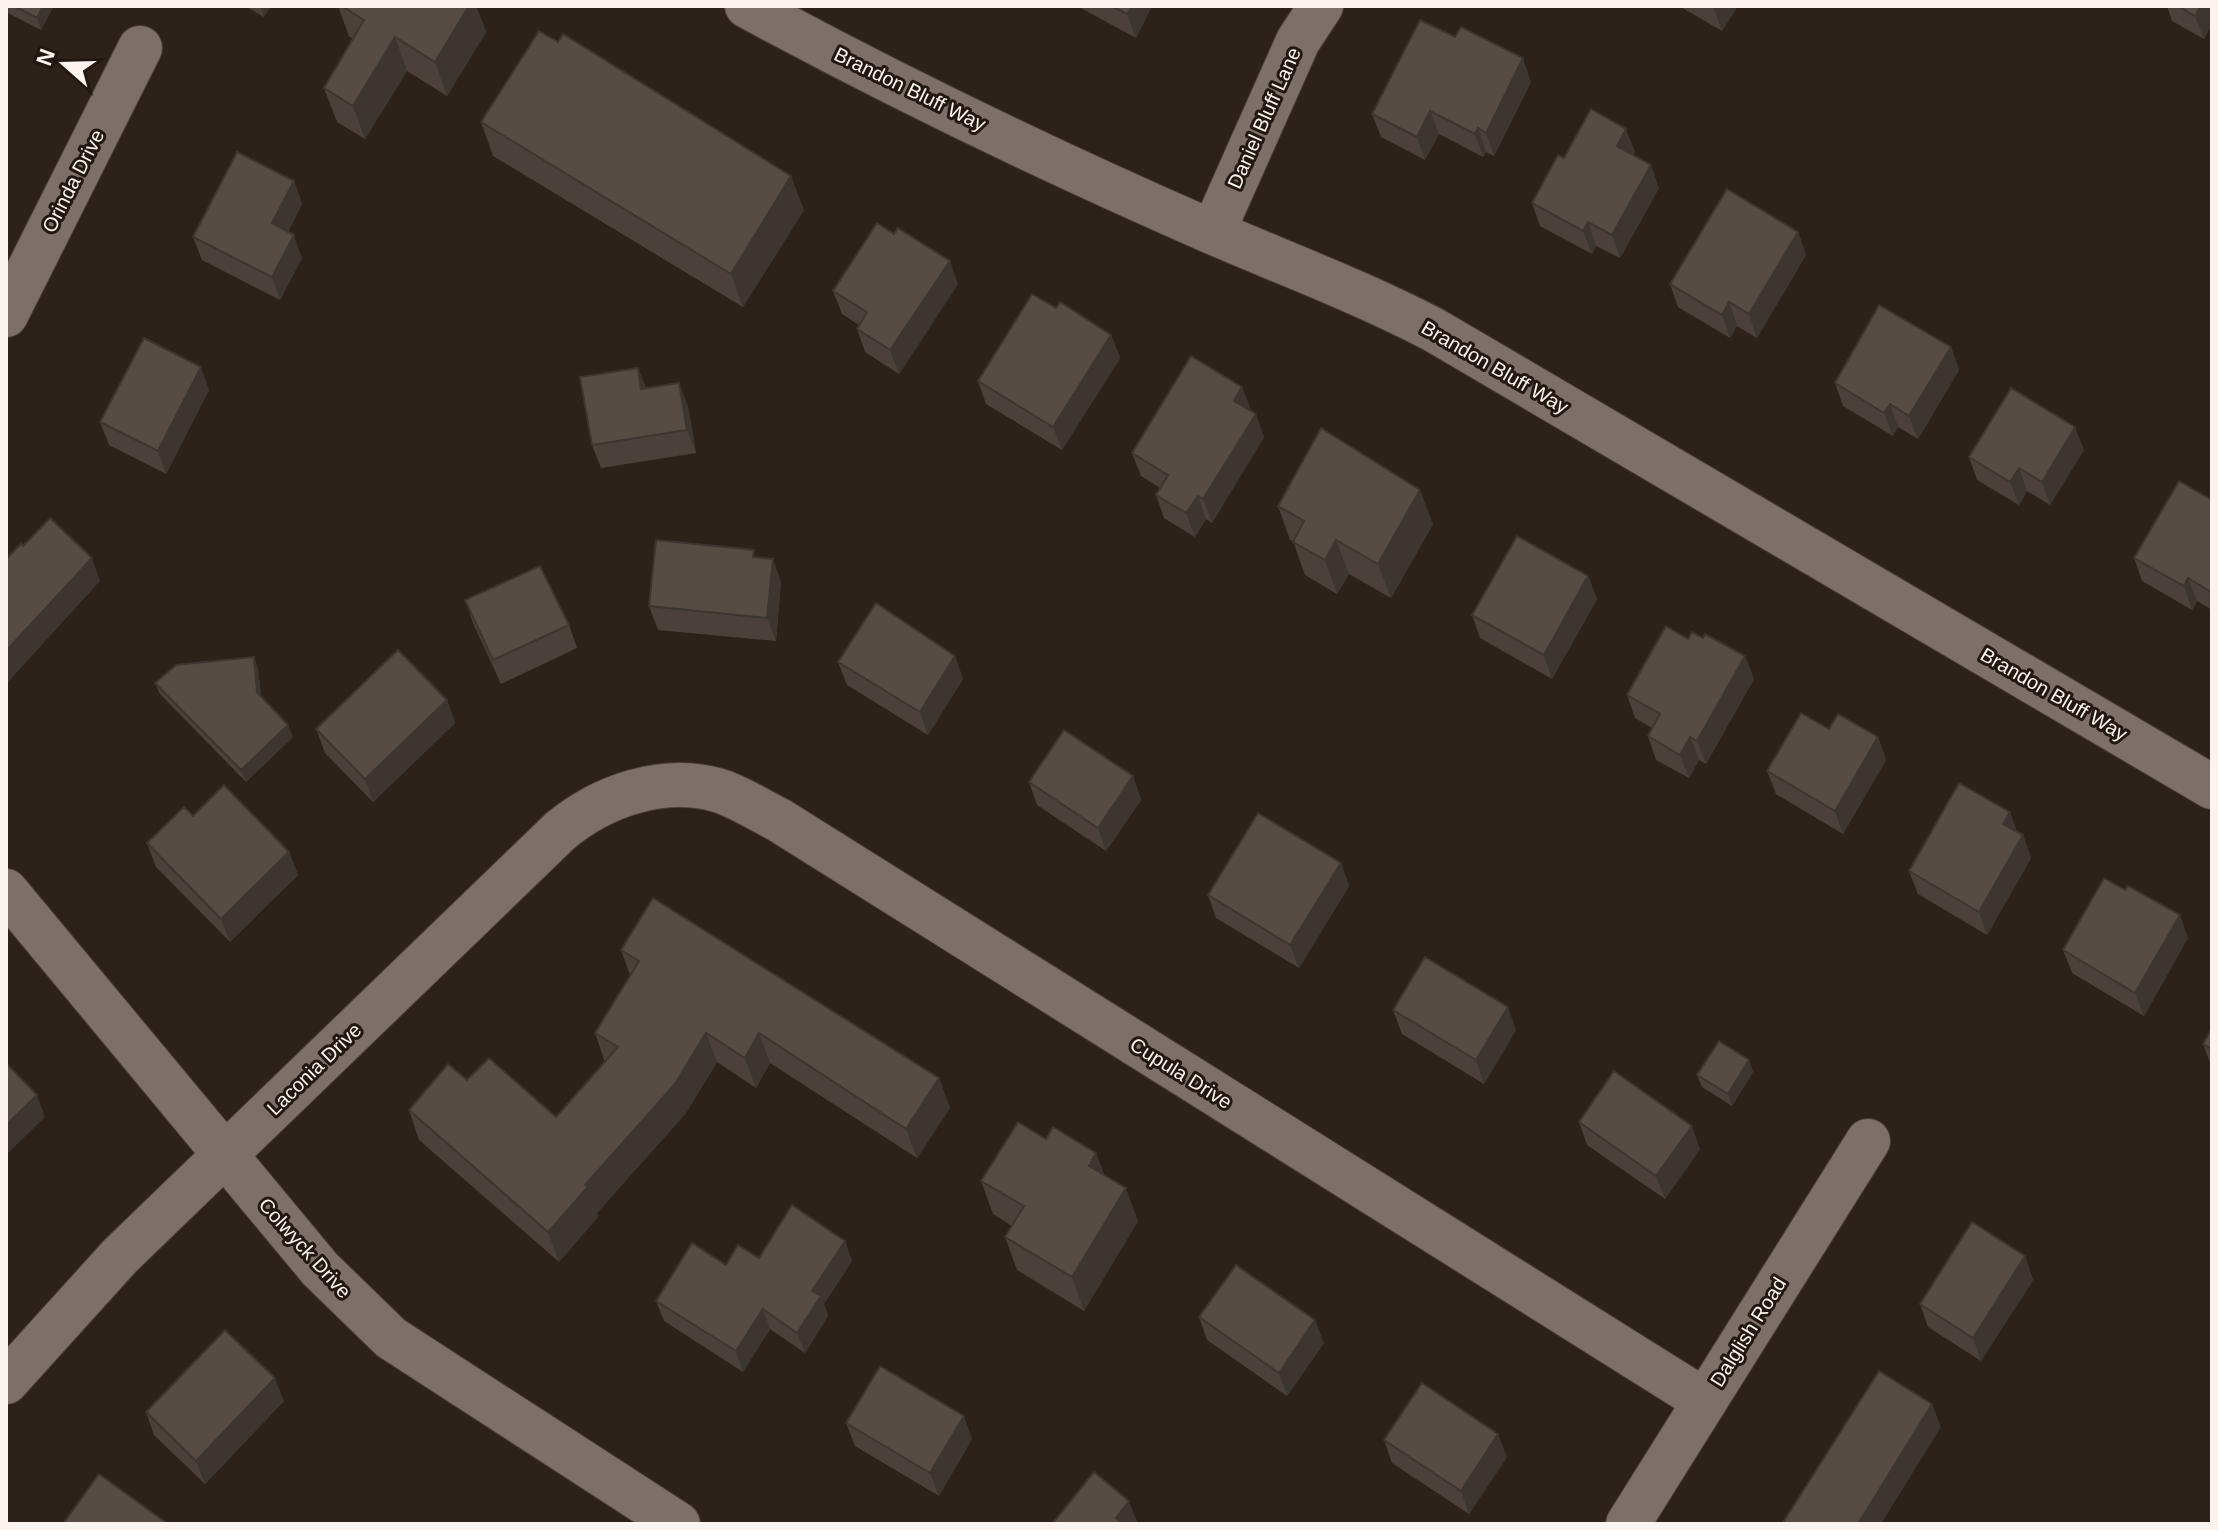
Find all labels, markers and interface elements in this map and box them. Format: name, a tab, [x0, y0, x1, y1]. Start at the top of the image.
north arrow	[24, 24, 104, 104]
street label: Brandon Bluff Way	[831, 43, 989, 135]
street label: Daniel Bluff Lane	[1223, 44, 1305, 192]
text: N	[31, 46, 60, 69]
street label: Orinda Drive	[38, 126, 108, 236]
street label: Brandon Bluff Way	[1418, 316, 1572, 418]
street label: Brandon Bluff Way	[1977, 643, 2131, 745]
street label: Laconia Drive	[262, 1019, 366, 1119]
street label: Cupula Drive	[1126, 1033, 1236, 1113]
street label: Colwyck Drive	[254, 1194, 356, 1302]
street label: Dalglish Road	[1706, 1273, 1790, 1391]

